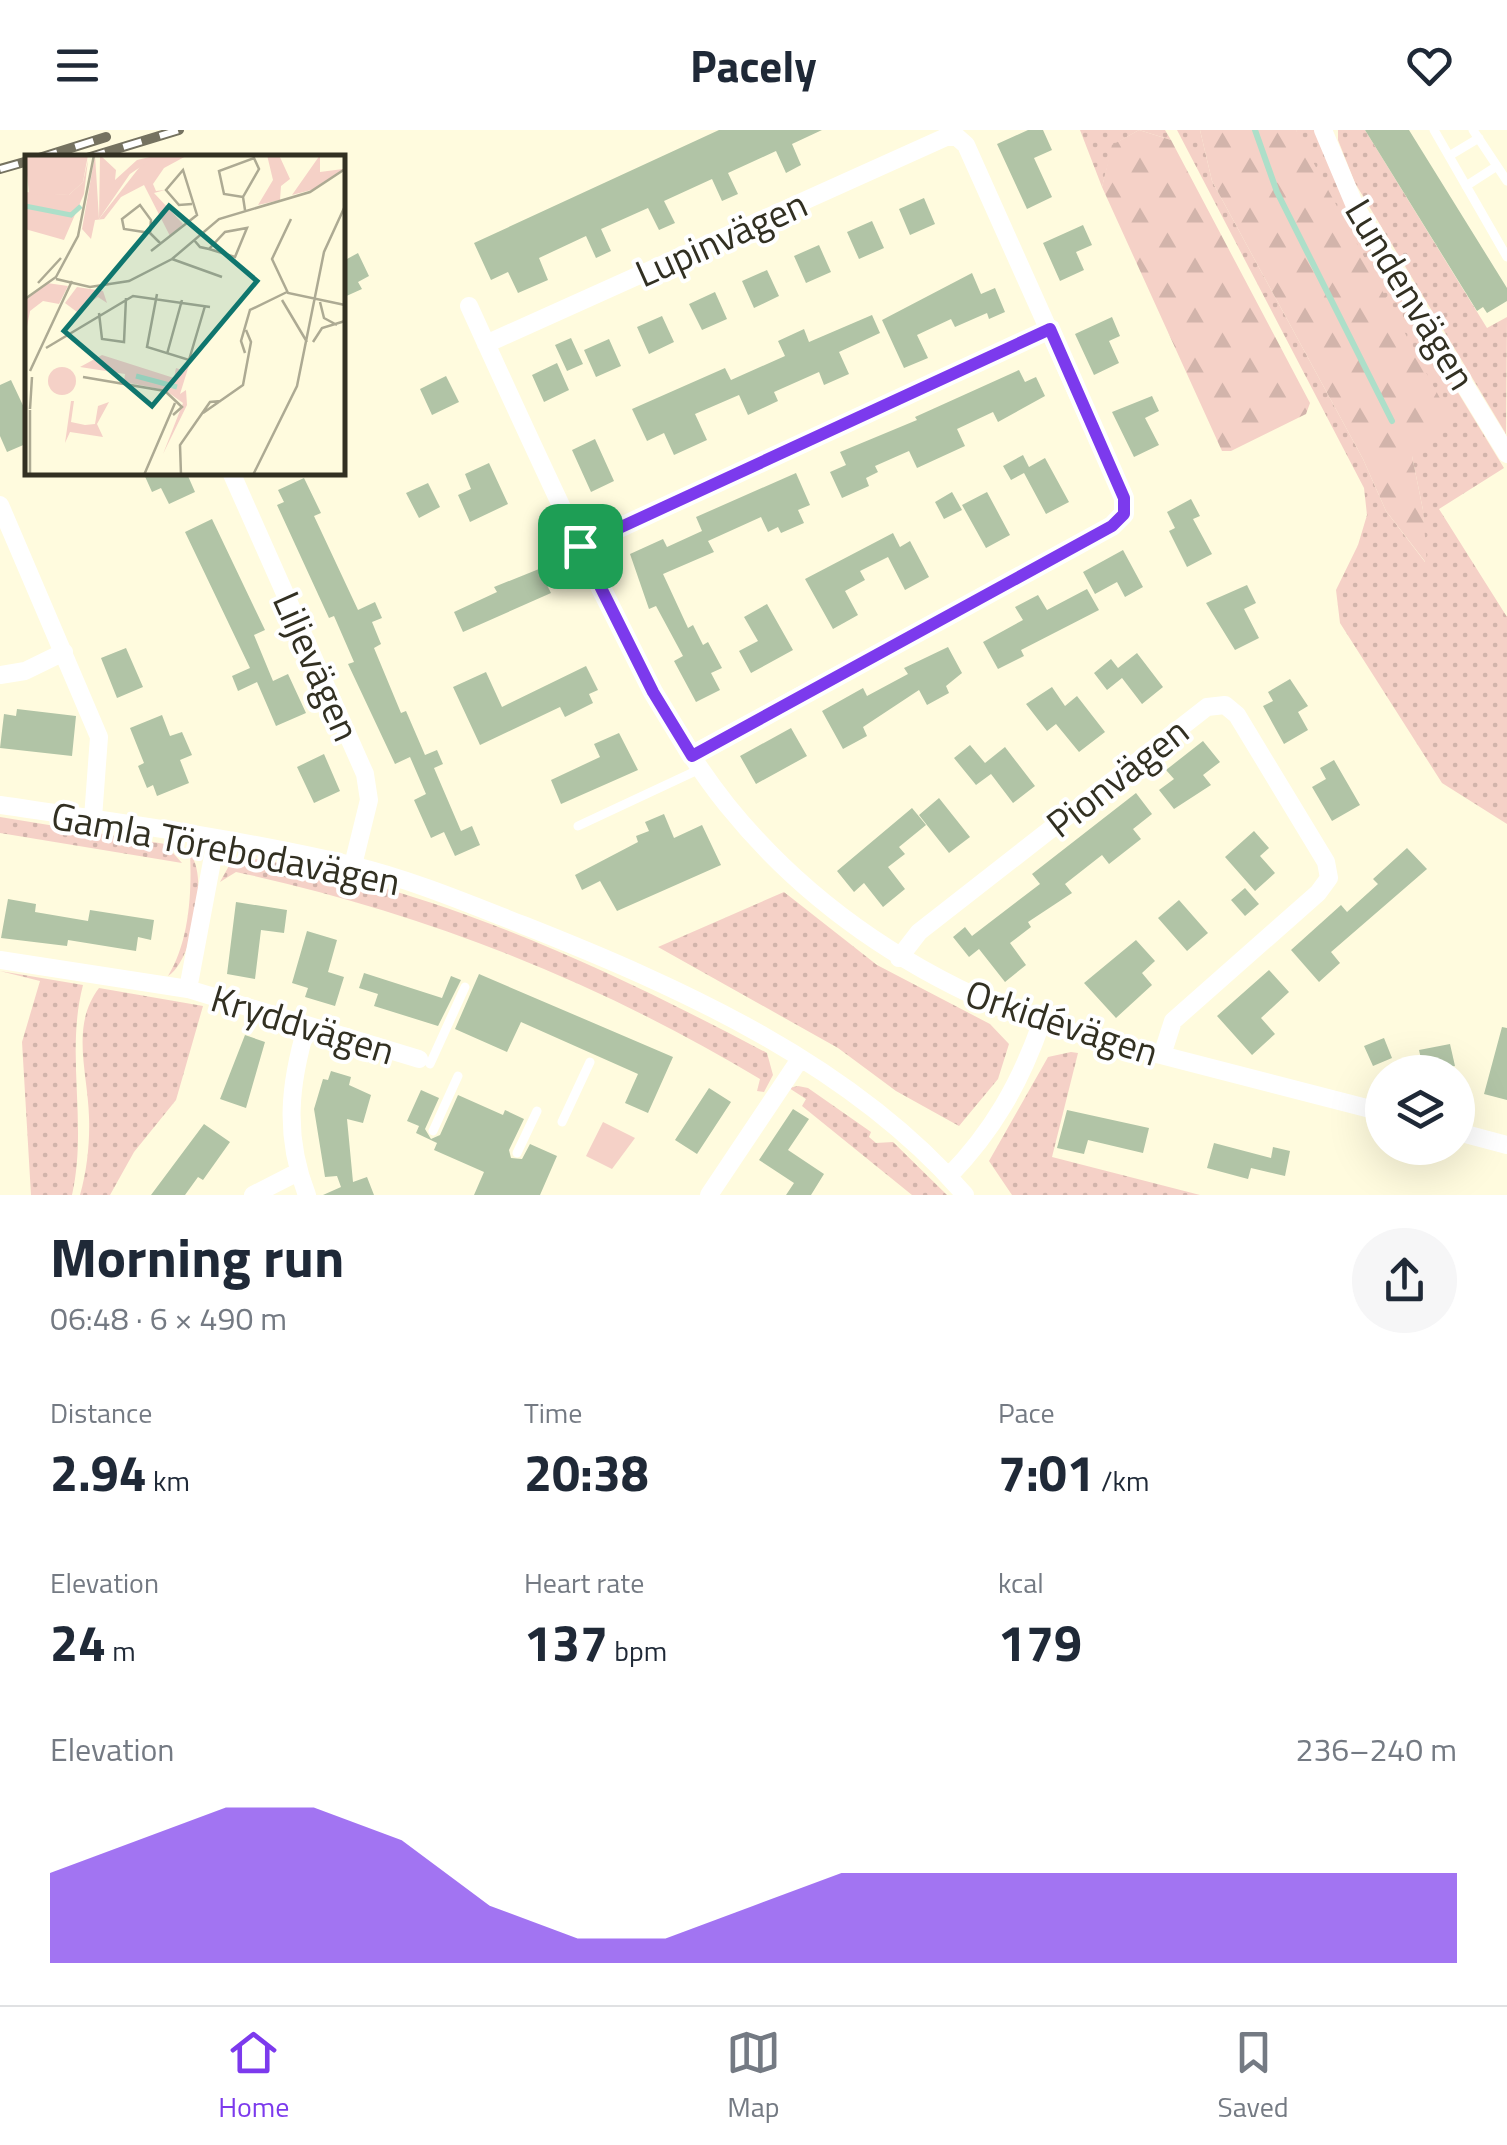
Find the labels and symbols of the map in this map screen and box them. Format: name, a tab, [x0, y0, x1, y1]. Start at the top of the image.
inset map	[25, 155, 345, 475]
street label: Lupinvägen	[626, 174, 816, 302]
street label: Lundenvägen	[1331, 187, 1491, 401]
pin	[538, 504, 623, 589]
street label: Liljevägen	[258, 582, 376, 750]
street label: Pionvägen	[1033, 703, 1201, 851]
street label: Gamla Törebodavägen	[47, 786, 405, 910]
street label: Orkidévägen	[958, 964, 1166, 1080]
street label: Kryddvägen	[204, 969, 402, 1079]

